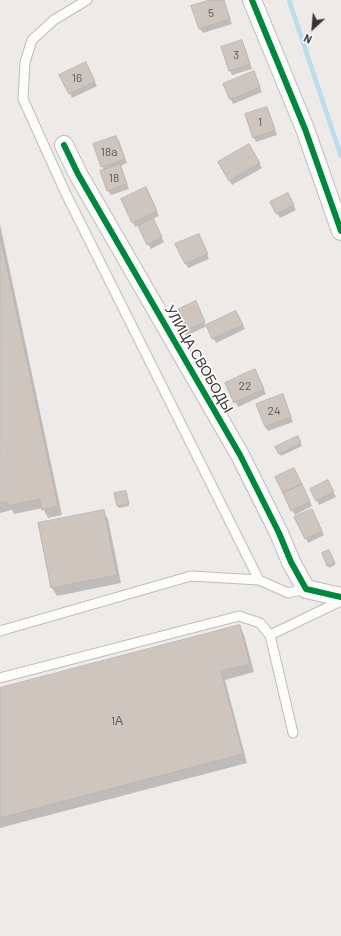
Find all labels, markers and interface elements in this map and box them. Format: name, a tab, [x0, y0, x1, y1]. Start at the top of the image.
house number: 5	[208, 6, 214, 20]
north arrow	[293, 8, 333, 48]
text: N	[301, 32, 314, 47]
house number: 3	[233, 48, 239, 62]
house number: 16	[72, 71, 82, 85]
house number: 1	[258, 115, 262, 129]
house number: 18a	[101, 145, 117, 159]
house number: 18	[109, 171, 119, 185]
street label: УЛИЦА СВОБОДЫ	[161, 302, 237, 416]
house number: 22	[239, 379, 251, 393]
house number: 24	[267, 404, 281, 418]
house number: 1А	[111, 714, 123, 728]

